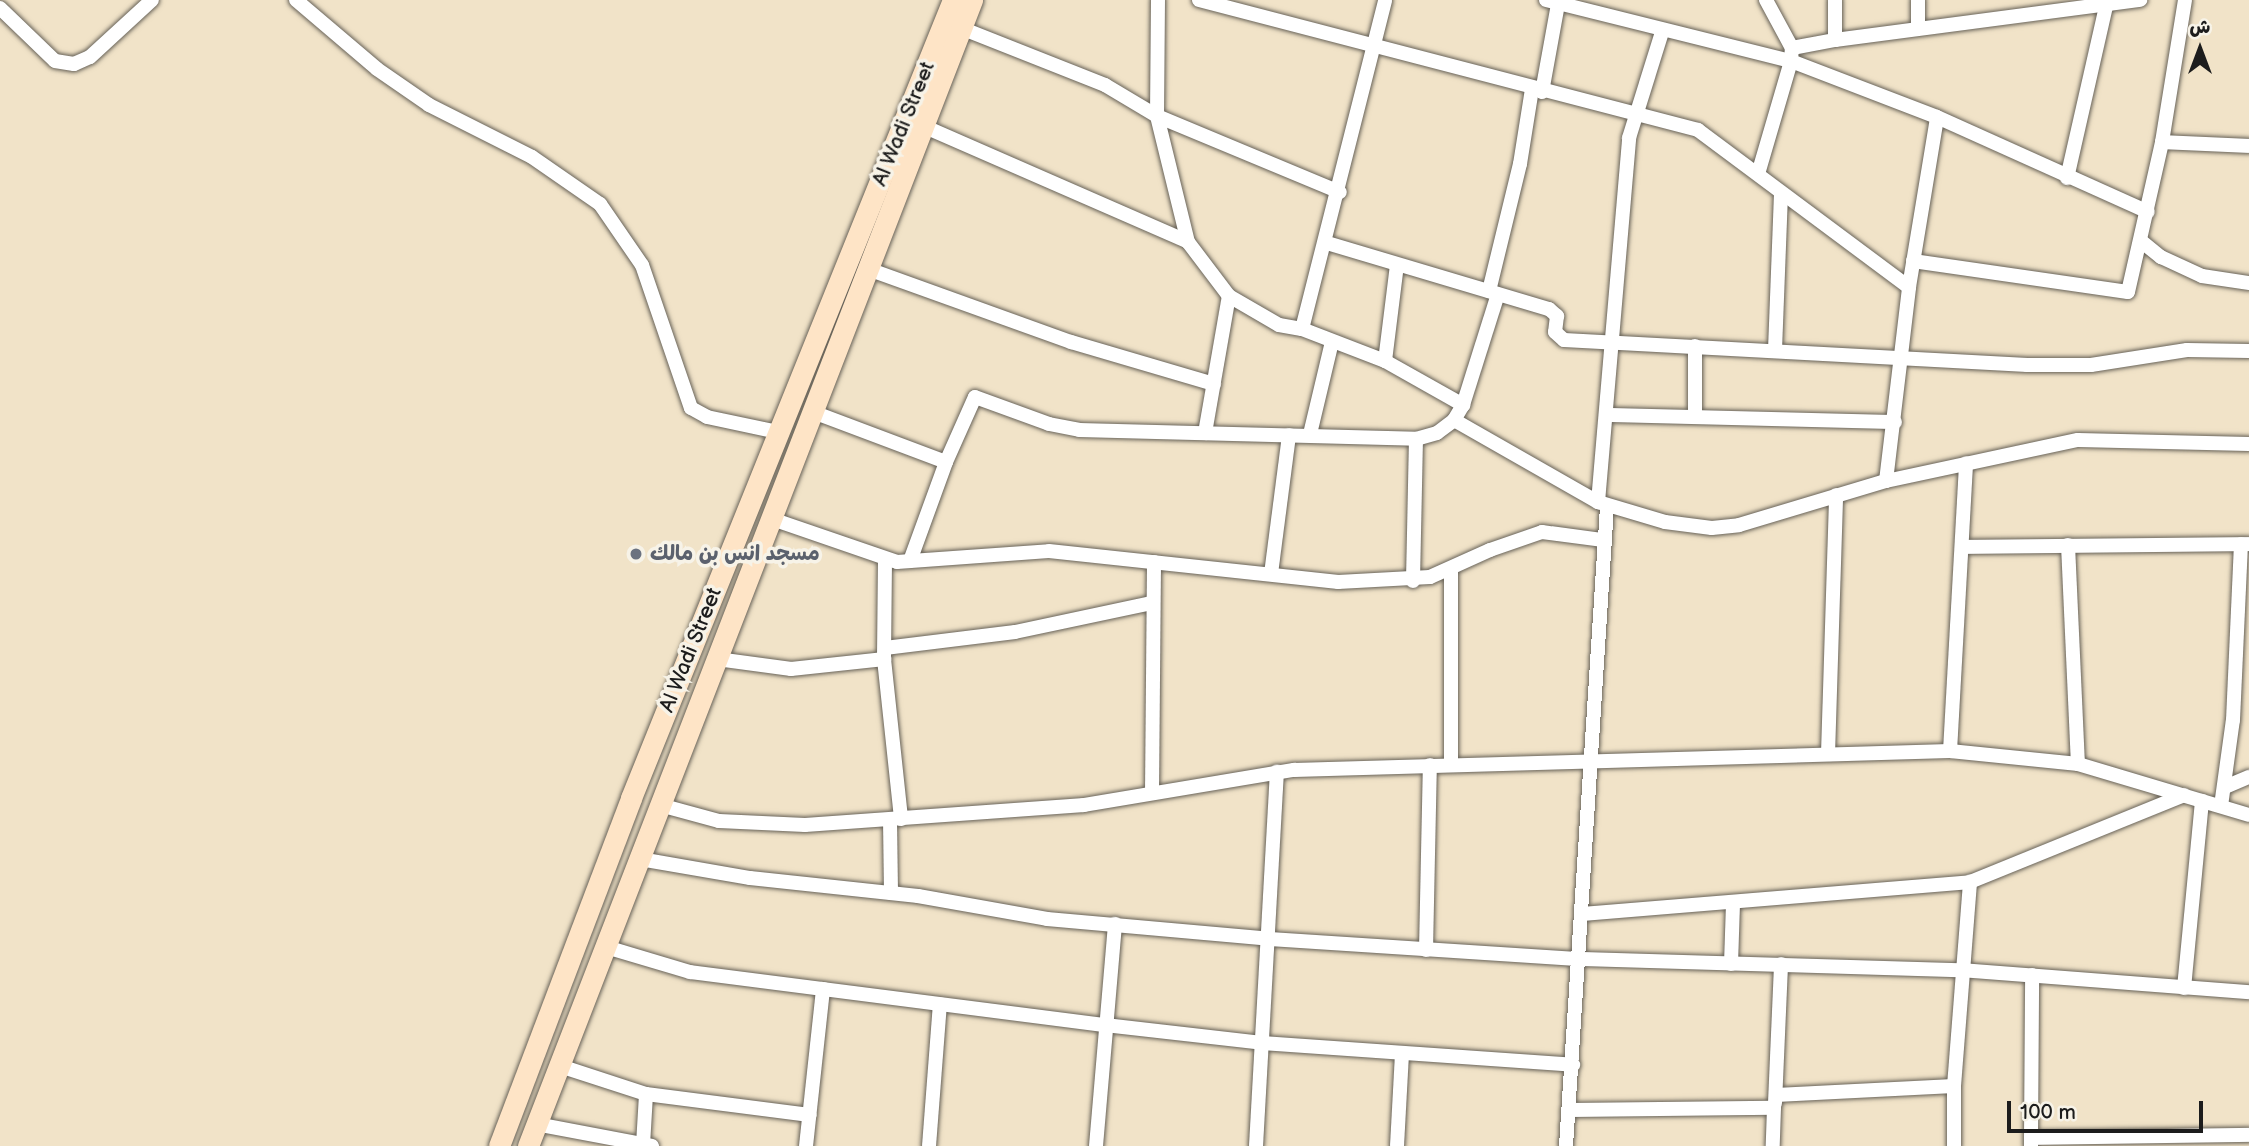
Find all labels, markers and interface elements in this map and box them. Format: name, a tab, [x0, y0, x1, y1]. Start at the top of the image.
north arrow	[2165, 14, 2235, 84]
text: ش	[2190, 16, 2210, 39]
street label: Al Wadi Street	[867, 57, 941, 191]
place label: مسجد انس بن مالك	[650, 541, 820, 567]
marker: مسجد انس بن مالك	[628, 546, 644, 562]
street label: Al Wadi Street	[654, 583, 728, 717]
scale bar	[2011, 1086, 2207, 1130]
text: 100 m	[2020, 1100, 2076, 1125]

